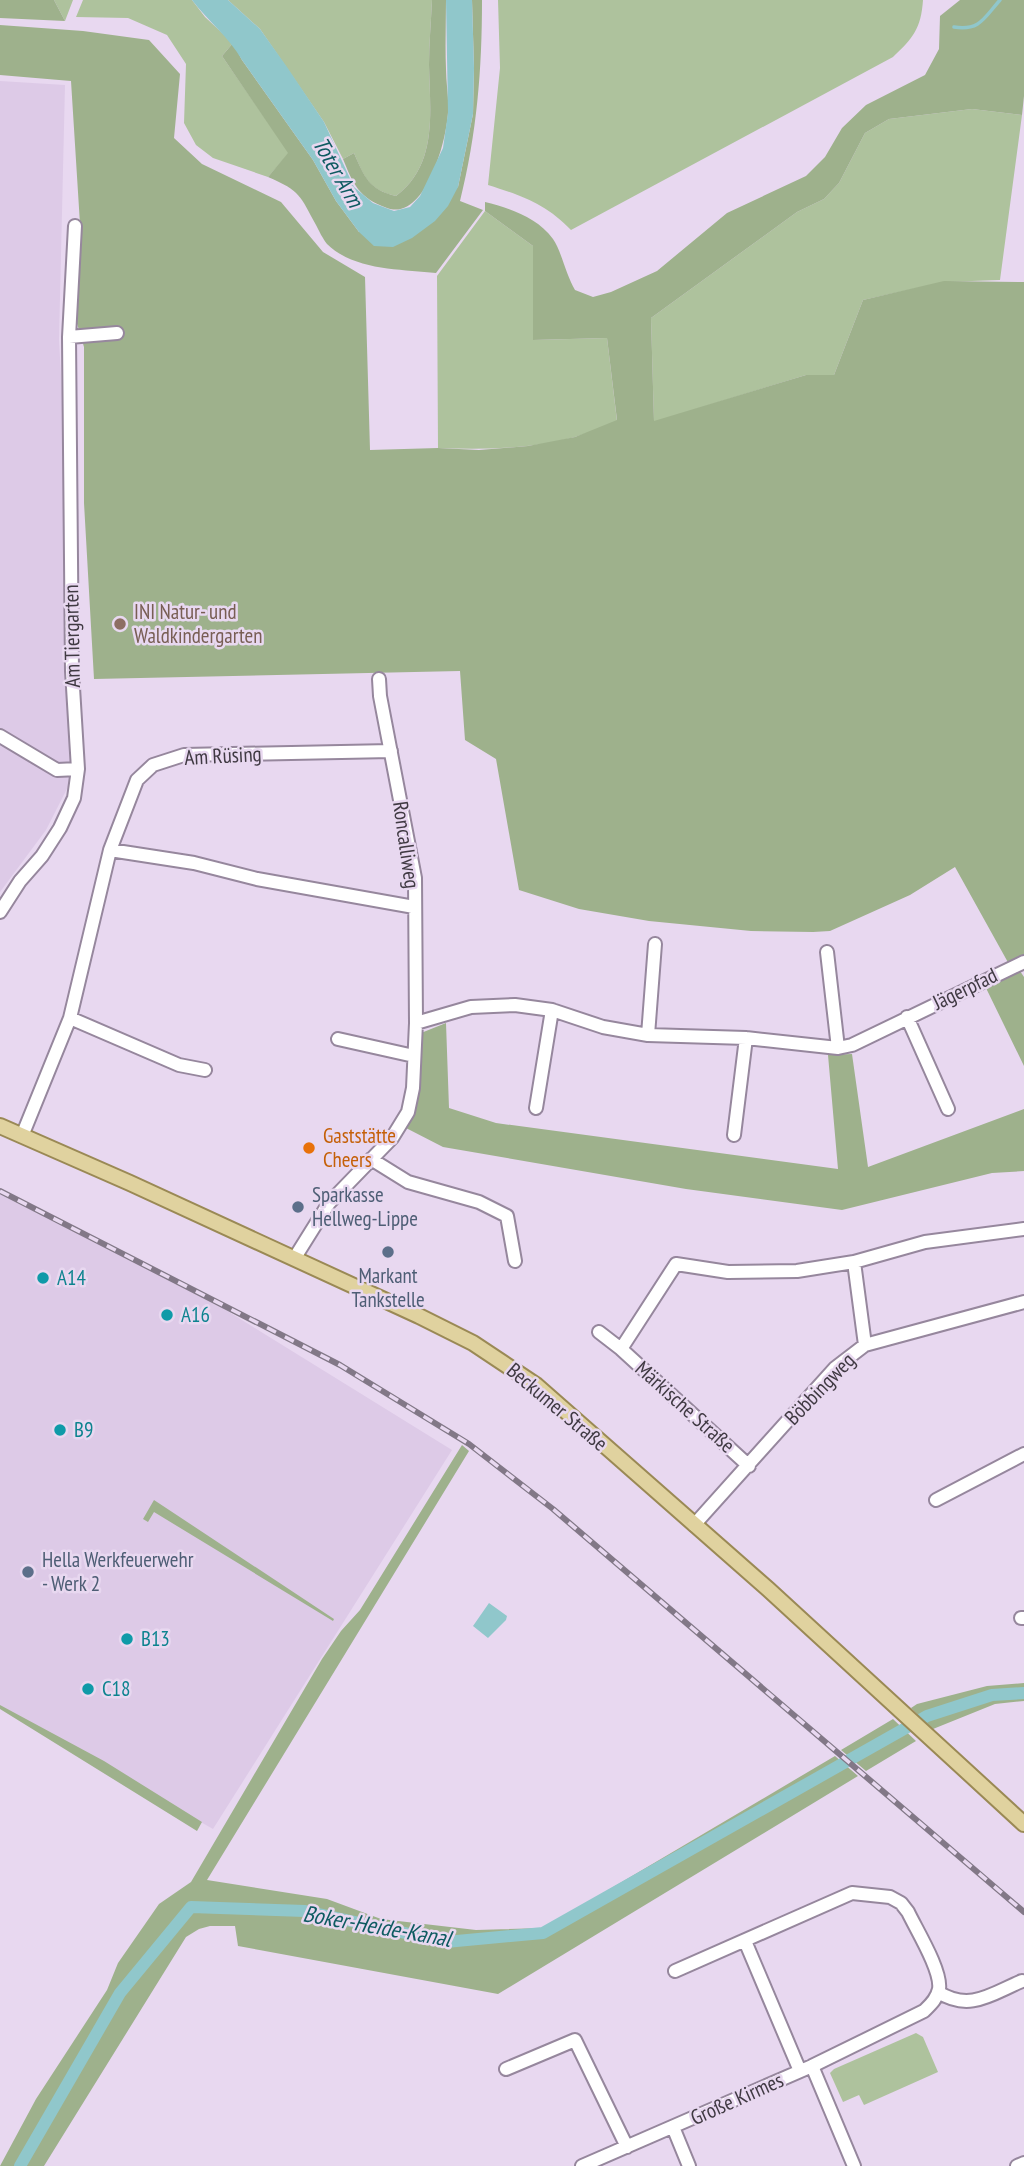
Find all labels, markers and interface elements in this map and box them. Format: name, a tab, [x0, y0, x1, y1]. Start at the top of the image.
water label: Toter Arm	[307, 132, 371, 214]
street label: Am Tiergarten	[57, 584, 86, 688]
place label: INI Natur- und Waldkindergarten	[134, 598, 262, 649]
marker: INI Natur- und Waldkindergarten	[112, 616, 128, 632]
street label: Am Rüsing	[184, 740, 262, 771]
street label: Roncalliweg	[387, 800, 426, 890]
street label: Jägerpfad	[927, 961, 1002, 1016]
place label: Gaststätte Cheers	[323, 1122, 396, 1173]
marker: Gaststätte Cheers	[301, 1140, 317, 1156]
place label: Sparkasse Hellweg-Lippe	[312, 1181, 418, 1232]
marker: Sparkasse Hellweg-Lippe	[290, 1199, 306, 1215]
marker: Markant Tankstelle	[380, 1244, 396, 1260]
place label: Markant Tankstelle	[351, 1262, 425, 1313]
place label: A14	[57, 1264, 86, 1291]
marker: A14	[35, 1270, 51, 1286]
place label: A16	[181, 1301, 210, 1328]
marker: A16	[159, 1307, 175, 1323]
street label: Böbbingweg	[779, 1347, 861, 1430]
street label: Märkische Straße	[630, 1355, 741, 1458]
street label: Beckumer Straße	[501, 1357, 613, 1457]
place label: B9	[74, 1416, 93, 1443]
marker: B9	[52, 1422, 68, 1438]
place label: Hella Werkfeuerwehr - Werk 2	[42, 1546, 194, 1597]
marker: Hella Werkfeuerwehr - Werk 2	[20, 1564, 36, 1580]
place label: B13	[141, 1625, 170, 1652]
marker: B13	[119, 1631, 135, 1647]
place label: C18	[102, 1675, 131, 1702]
marker: C18	[80, 1681, 96, 1697]
water label: Boker-Heide-Kanal	[301, 1898, 456, 1953]
street label: Große Kirmes	[686, 2066, 787, 2131]

